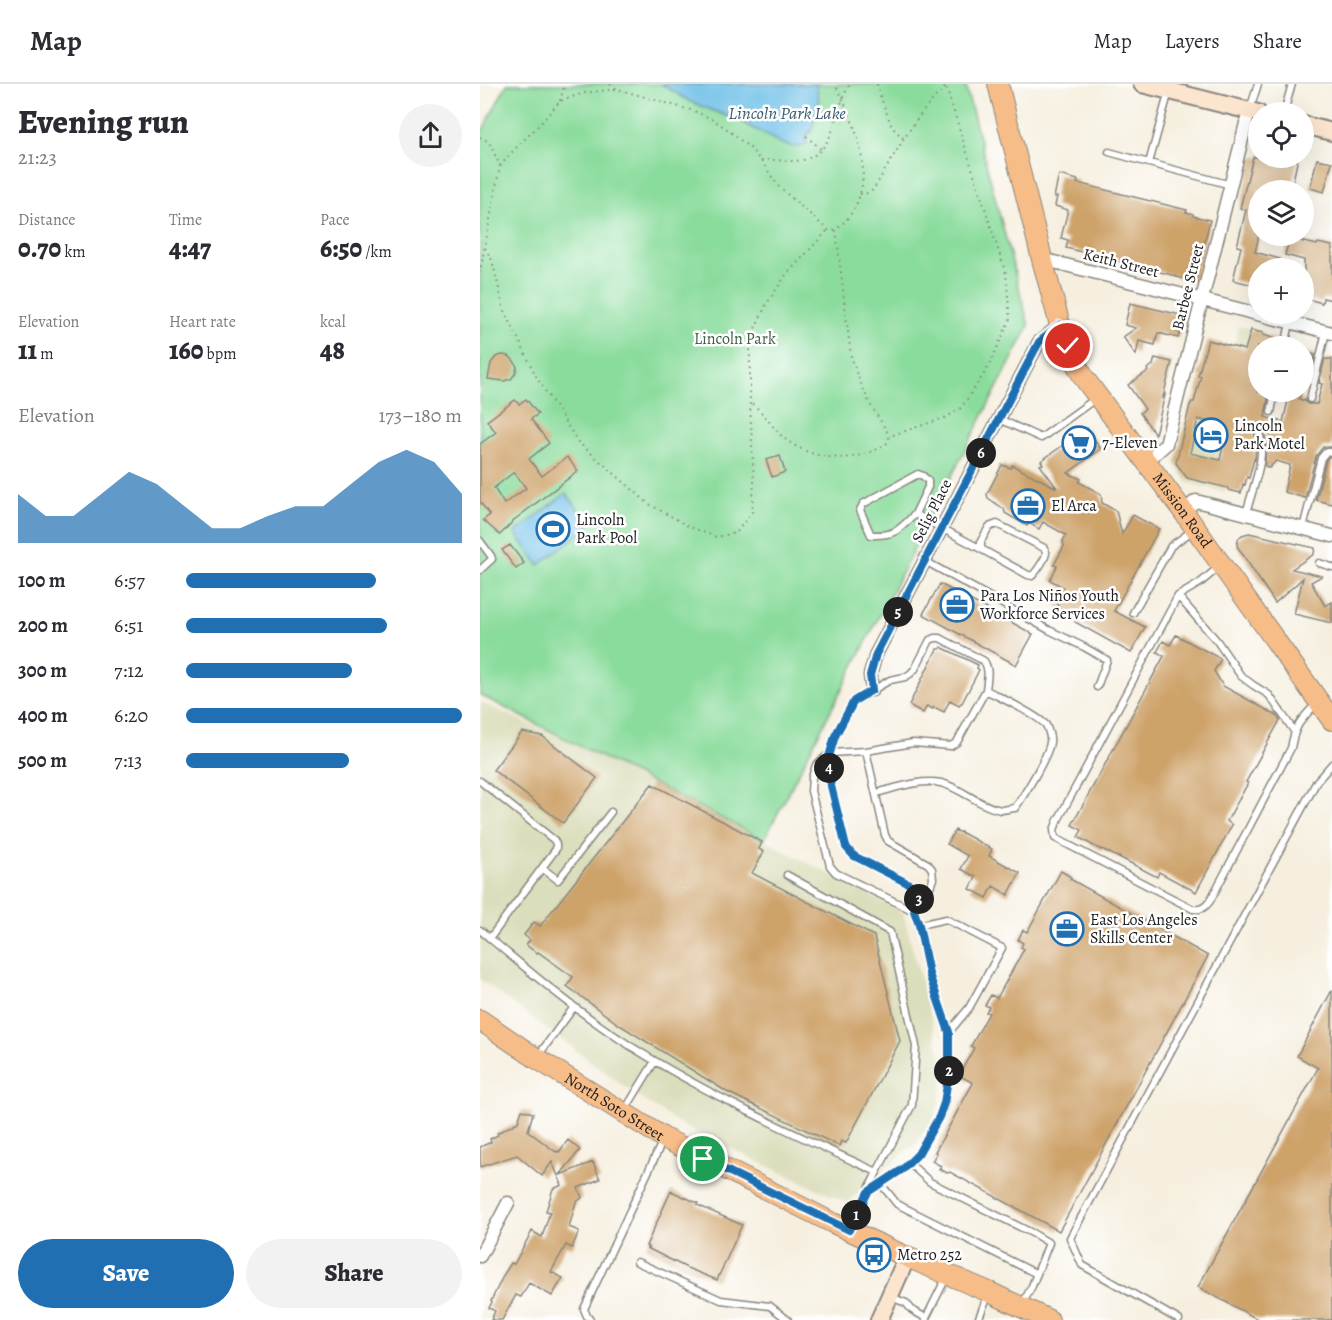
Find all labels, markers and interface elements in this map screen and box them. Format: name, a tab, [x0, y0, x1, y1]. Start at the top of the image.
text: Map	[30, 22, 82, 60]
text: Map	[1093, 27, 1132, 55]
text: Layers	[1165, 27, 1220, 55]
text: Share	[1253, 27, 1302, 55]
text: Evening run	[18, 99, 189, 144]
water label: Lincoln Park Lake	[728, 101, 846, 125]
map controls	[1248, 102, 1314, 402]
button: locate	[1248, 102, 1314, 168]
button: share	[399, 104, 462, 167]
text: 21:23	[18, 144, 57, 171]
button: layers	[1248, 180, 1314, 246]
text: Distance	[18, 209, 75, 231]
text: Time	[169, 209, 202, 231]
text: Pace	[320, 209, 350, 231]
text: 0.70	[18, 231, 61, 266]
text: 4:47	[169, 231, 211, 266]
text: 6:50	[320, 231, 362, 266]
text: km	[61, 241, 86, 263]
text: /km	[362, 241, 392, 263]
street label: Barbee Street	[1167, 242, 1209, 332]
street label: Keith Street	[1081, 243, 1161, 283]
button: +	[1248, 258, 1314, 324]
text: Elevation	[18, 311, 79, 333]
text: Heart rate	[169, 311, 236, 333]
text: kcal	[320, 311, 346, 333]
pin	[1042, 320, 1093, 371]
park label: Lincoln Park	[694, 328, 776, 350]
icon: check	[1051, 329, 1084, 362]
text: 11	[18, 333, 37, 368]
text: 160	[169, 333, 203, 368]
text: 48	[320, 333, 345, 368]
button: −	[1248, 336, 1314, 402]
text: m	[37, 343, 54, 365]
text: bpm	[203, 343, 236, 365]
text: Elevation	[18, 402, 95, 429]
text: 173–180 m	[378, 402, 462, 429]
place label: Lincoln Park Motel	[1234, 415, 1305, 455]
hotel icon: Lincoln Park Motel	[1193, 417, 1229, 453]
supermarket icon: 7-Eleven	[1061, 425, 1097, 461]
place label: 7-Eleven	[1102, 432, 1158, 454]
pin: 6	[966, 438, 996, 468]
text: 6	[977, 442, 985, 464]
street label: Mission Road	[1147, 468, 1217, 553]
street label: Selig Place	[907, 475, 957, 547]
office icon: El Arca	[1010, 488, 1046, 524]
place label: El Arca	[1051, 495, 1097, 517]
place label: Lincoln Park Pool	[576, 509, 637, 549]
sports icon: Lincoln Park Pool	[535, 511, 571, 547]
text: 100 m	[18, 567, 66, 594]
text: 6:57	[114, 567, 145, 594]
place label: Para Los Niños Youth Workforce Services	[979, 585, 1120, 625]
office icon: Para Los Niños Youth Workforce Services	[939, 587, 975, 623]
pin: 5	[883, 597, 913, 627]
text: 5	[895, 601, 901, 623]
text: 200 m	[18, 612, 68, 639]
text: 6:51	[114, 612, 143, 639]
text: 300 m	[18, 657, 67, 684]
text: 7:12	[114, 657, 144, 684]
text: 400 m	[18, 702, 68, 729]
text: 6:20	[114, 702, 148, 729]
text: 500 m	[18, 747, 67, 774]
text: 7:13	[114, 747, 142, 774]
pin: 4	[814, 753, 844, 783]
text: 4	[825, 757, 833, 779]
pin: 3	[904, 884, 934, 914]
text: 3	[916, 888, 922, 910]
place label: East Los Angeles Skills Center	[1090, 909, 1198, 949]
office icon: East Los Angeles Skills Center	[1049, 911, 1085, 947]
pin: 2	[934, 1056, 964, 1086]
text: 2	[945, 1060, 953, 1082]
street label: North Soto Street	[560, 1067, 669, 1147]
pin	[677, 1133, 728, 1184]
icon: arrive	[686, 1142, 719, 1175]
pin: 1	[841, 1200, 871, 1230]
text: 1	[853, 1204, 859, 1226]
bus stop icon: Metro 252	[856, 1237, 892, 1273]
button: Save	[18, 1239, 234, 1308]
button: Share	[246, 1239, 462, 1308]
place label: Metro 252	[897, 1244, 962, 1266]

